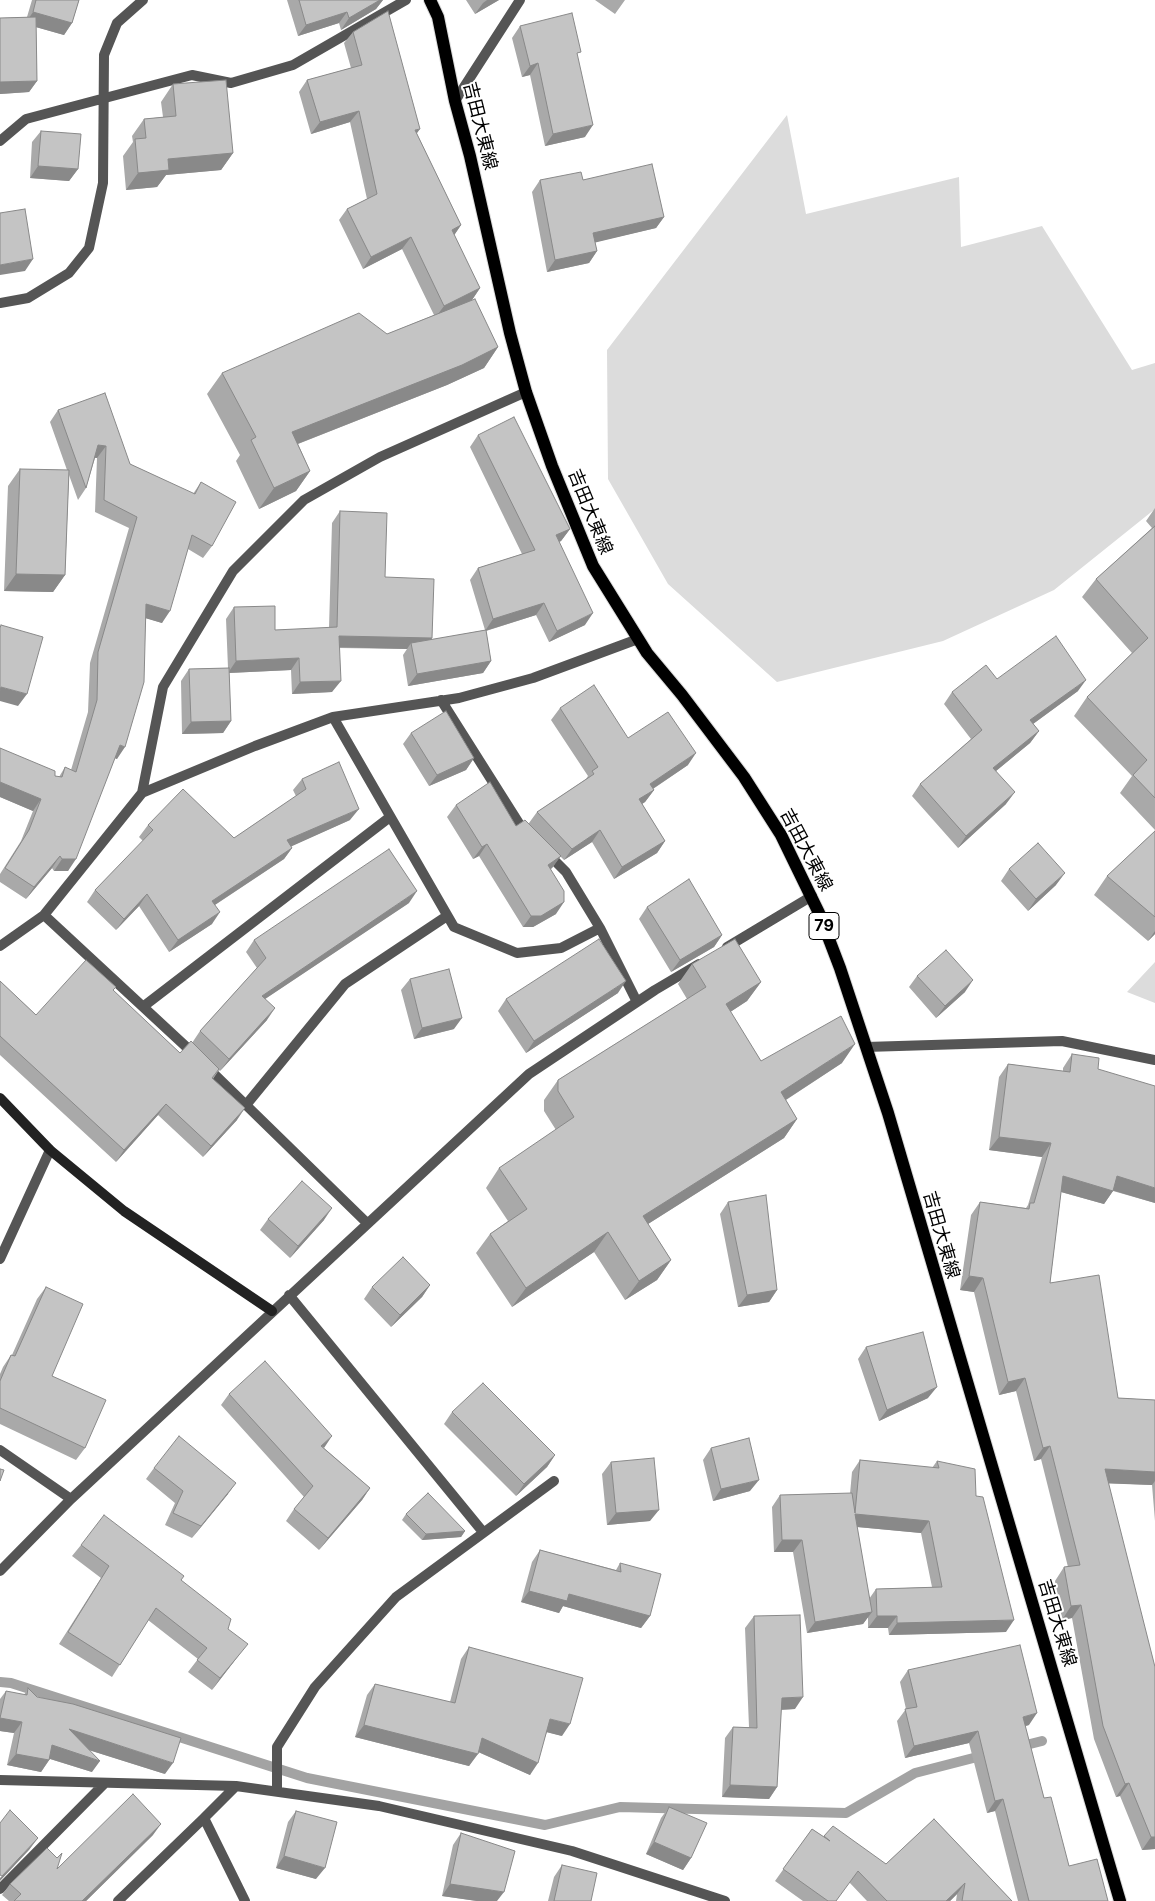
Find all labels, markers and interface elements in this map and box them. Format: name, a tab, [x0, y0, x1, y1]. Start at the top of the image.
street label: 吉田大東線	[459, 80, 501, 172]
street label: 吉田大東線	[563, 466, 617, 558]
street label: 吉田大東線	[775, 805, 837, 895]
road number: 79	[809, 912, 839, 939]
street label: 吉田大東線	[918, 1189, 964, 1281]
street label: 吉田大東線	[1034, 1577, 1080, 1669]

